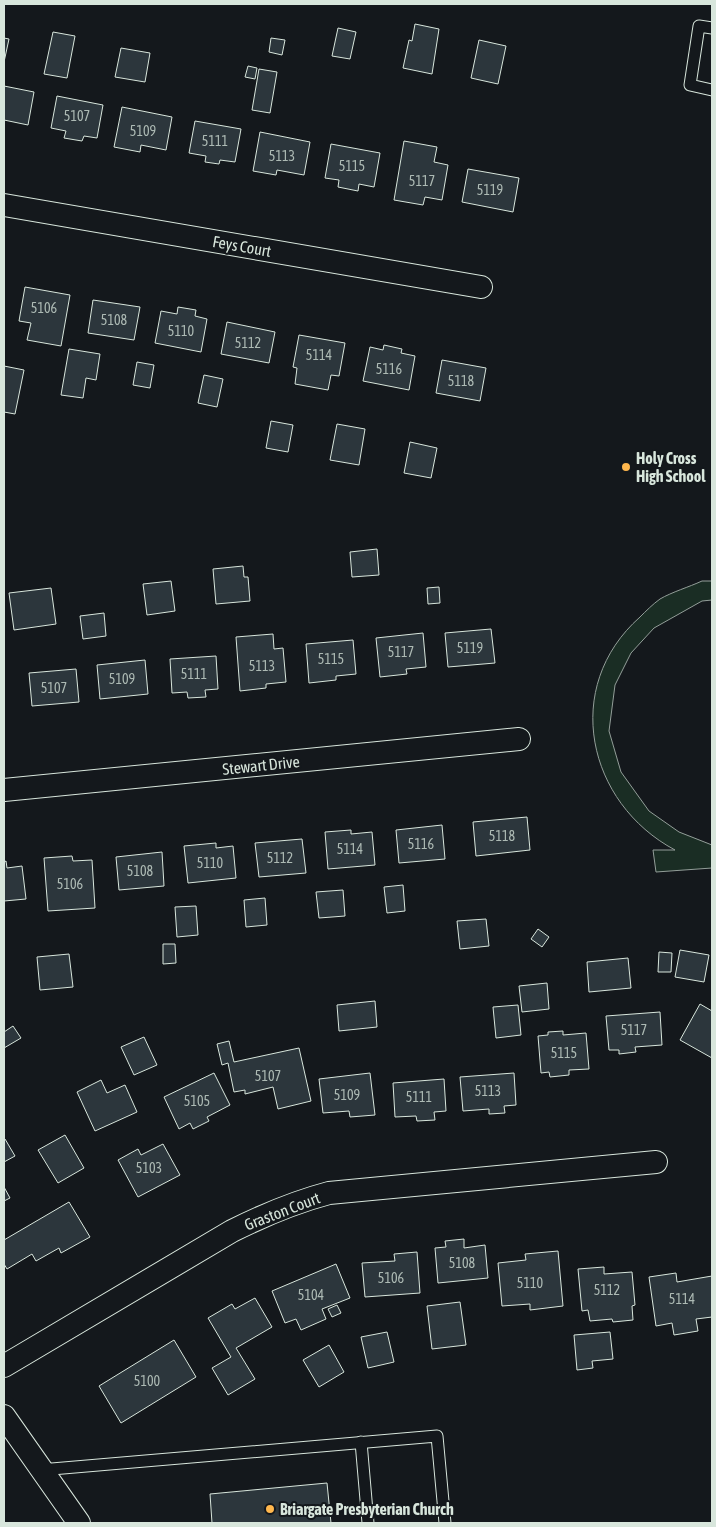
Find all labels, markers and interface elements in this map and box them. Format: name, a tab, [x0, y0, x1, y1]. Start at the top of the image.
house number: 5107	[64, 108, 90, 124]
house number: 5109	[130, 123, 156, 139]
house number: 5111	[202, 133, 228, 149]
house number: 5113	[269, 148, 295, 164]
house number: 5115	[339, 158, 365, 174]
house number: 5117	[409, 173, 435, 189]
house number: 5119	[477, 182, 503, 198]
street label: Feys Court	[211, 232, 273, 261]
house number: 5106	[31, 300, 58, 316]
house number: 5108	[101, 312, 128, 328]
house number: 5110	[168, 323, 195, 339]
house number: 5112	[235, 335, 261, 351]
house number: 5114	[306, 347, 333, 363]
house number: 5116	[376, 361, 403, 377]
house number: 5118	[448, 373, 475, 389]
place label: Holy Cross High School	[636, 449, 706, 485]
marker: Holy Cross High School	[620, 461, 632, 473]
house number: 5119	[457, 640, 483, 656]
house number: 5117	[388, 644, 414, 660]
house number: 5115	[318, 651, 344, 667]
house number: 5113	[249, 658, 275, 674]
house number: 5111	[181, 666, 207, 682]
house number: 5109	[109, 671, 135, 687]
house number: 5107	[41, 680, 67, 696]
street label: Stewart Drive	[222, 752, 300, 778]
house number: 5118	[489, 828, 516, 844]
house number: 5116	[408, 836, 435, 852]
house number: 5114	[337, 841, 364, 857]
house number: 5112	[267, 850, 293, 866]
house number: 5110	[197, 855, 224, 871]
house number: 5108	[127, 863, 154, 879]
house number: 5106	[57, 876, 84, 892]
house number: 5117	[621, 1022, 647, 1038]
house number: 5115	[551, 1045, 577, 1061]
house number: 5107	[255, 1068, 281, 1084]
house number: 5113	[475, 1083, 501, 1099]
house number: 5109	[334, 1087, 360, 1103]
house number: 5111	[406, 1089, 432, 1105]
house number: 5105	[184, 1093, 210, 1109]
house number: 5103	[136, 1160, 162, 1176]
street label: Graston Court	[242, 1188, 323, 1234]
house number: 5108	[449, 1255, 476, 1271]
house number: 5106	[378, 1270, 405, 1286]
house number: 5110	[517, 1275, 544, 1291]
house number: 5112	[594, 1282, 620, 1298]
house number: 5104	[298, 1287, 325, 1303]
house number: 5114	[669, 1291, 696, 1307]
house number: 5100	[134, 1373, 161, 1389]
place label: Briargate Presbyterian Church	[280, 1500, 454, 1518]
marker: Briargate Presbyterian Church	[264, 1503, 276, 1515]

